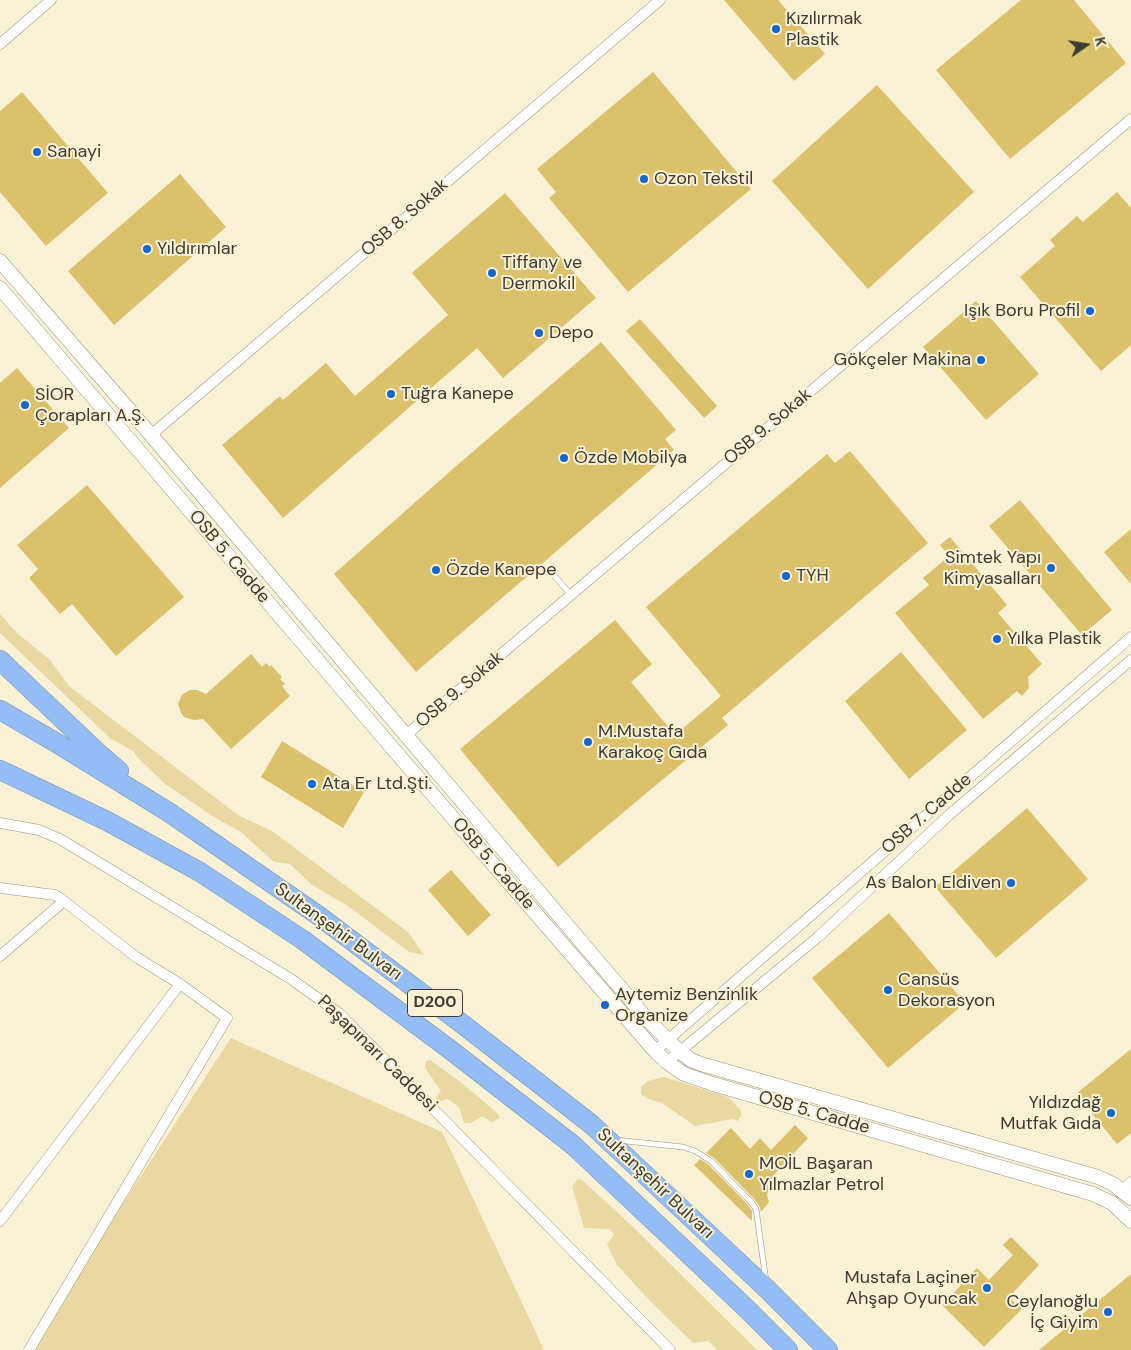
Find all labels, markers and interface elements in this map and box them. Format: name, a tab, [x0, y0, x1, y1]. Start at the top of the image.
place label: Kızılırmak Plastik	[786, 8, 862, 50]
north arrow	[1061, 20, 1111, 70]
marker: Kızılırmak Plastik	[770, 23, 782, 35]
text: K	[1091, 35, 1110, 48]
place label: Sanayi	[47, 141, 101, 163]
marker: Sanayi	[31, 146, 43, 158]
place label: Ozon Tekstil	[654, 168, 753, 190]
marker: Ozon Tekstil	[638, 173, 650, 185]
street label: OSB 8. Sokak	[357, 174, 453, 262]
place label: Yıldırımlar	[157, 238, 237, 260]
marker: Yıldırımlar	[141, 243, 153, 255]
place label: Tiffany ve Dermokil	[502, 252, 582, 294]
marker: Tiffany ve Dermokil	[486, 267, 498, 279]
place label: Işık Boru Profil	[964, 300, 1080, 322]
marker: Işık Boru Profil	[1084, 305, 1096, 317]
place label: Depo	[549, 322, 594, 344]
marker: Depo	[533, 327, 545, 339]
place label: Gökçeler Makina	[834, 349, 971, 371]
marker: Gökçeler Makina	[975, 354, 987, 366]
place label: Tuğra Kanepe	[401, 383, 514, 405]
place label: SİOR Çorapları A.Ş.	[35, 384, 145, 426]
street label: OSB 9. Sokak	[720, 384, 816, 470]
marker: Tuğra Kanepe	[385, 388, 397, 400]
marker: SİOR Çorapları A.Ş.	[19, 399, 31, 411]
place label: Özde Mobilya	[574, 447, 687, 469]
marker: Özde Mobilya	[558, 452, 570, 464]
street label: OSB 5. Cadde	[184, 506, 274, 608]
place label: Simtek Yapı Kimyasalları	[944, 547, 1041, 590]
place label: Özde Kanepe	[446, 559, 556, 581]
marker: Simtek Yapı Kimyasalları	[1045, 562, 1057, 574]
marker: Özde Kanepe	[430, 564, 442, 576]
place label: TYH	[796, 565, 829, 587]
marker: TYH	[780, 570, 792, 582]
place label: Yılka Plastik	[1007, 628, 1102, 650]
marker: Yılka Plastik	[991, 633, 1003, 645]
street label: OSB 9. Sokak	[412, 647, 508, 733]
place label: M.Mustafa Karakoç Gıda	[598, 721, 707, 764]
marker: M.Mustafa Karakoç Gıda	[582, 736, 594, 748]
street label: OSB 7. Cadde	[878, 769, 976, 859]
place label: Ata Er Ltd.Şti.	[322, 773, 432, 795]
marker: Ata Er Ltd.Şti.	[306, 778, 318, 790]
street label: OSB 5. Cadde	[447, 814, 539, 914]
place label: As Balon Eldiven	[865, 872, 1001, 894]
marker: As Balon Eldiven	[1005, 877, 1017, 889]
street label: Sultanşehir Bulvarı	[270, 879, 406, 985]
place label: Cansüs Dekorasyon	[898, 969, 995, 1012]
place label: Aytemiz Benzinlik Organize	[615, 984, 758, 1026]
marker: Cansüs Dekorasyon	[882, 984, 894, 996]
road number: D200	[408, 990, 462, 1016]
street label: Paşapınarı Caddesi	[313, 991, 441, 1117]
marker: Aytemiz Benzinlik Organize	[599, 999, 611, 1011]
street label: OSB 5. Cadde	[756, 1087, 872, 1139]
place label: Yıldızdağ Mutfak Gıda	[1000, 1092, 1101, 1134]
marker: Yıldızdağ Mutfak Gıda	[1105, 1107, 1117, 1119]
street label: Sultanşehir Bulvarı	[592, 1124, 718, 1244]
place label: MOİL Başaran Yılmazlar Petrol	[759, 1153, 884, 1196]
marker: MOİL Başaran Yılmazlar Petrol	[743, 1168, 755, 1180]
place label: Mustafa Laçiner Ahşap Oyuncak	[845, 1267, 977, 1310]
marker: Mustafa Laçiner Ahşap Oyuncak	[981, 1282, 993, 1294]
place label: Ceylanoğlu İç Giyim	[1006, 1291, 1098, 1334]
marker: Ceylanoğlu İç Giyim	[1102, 1306, 1114, 1318]

